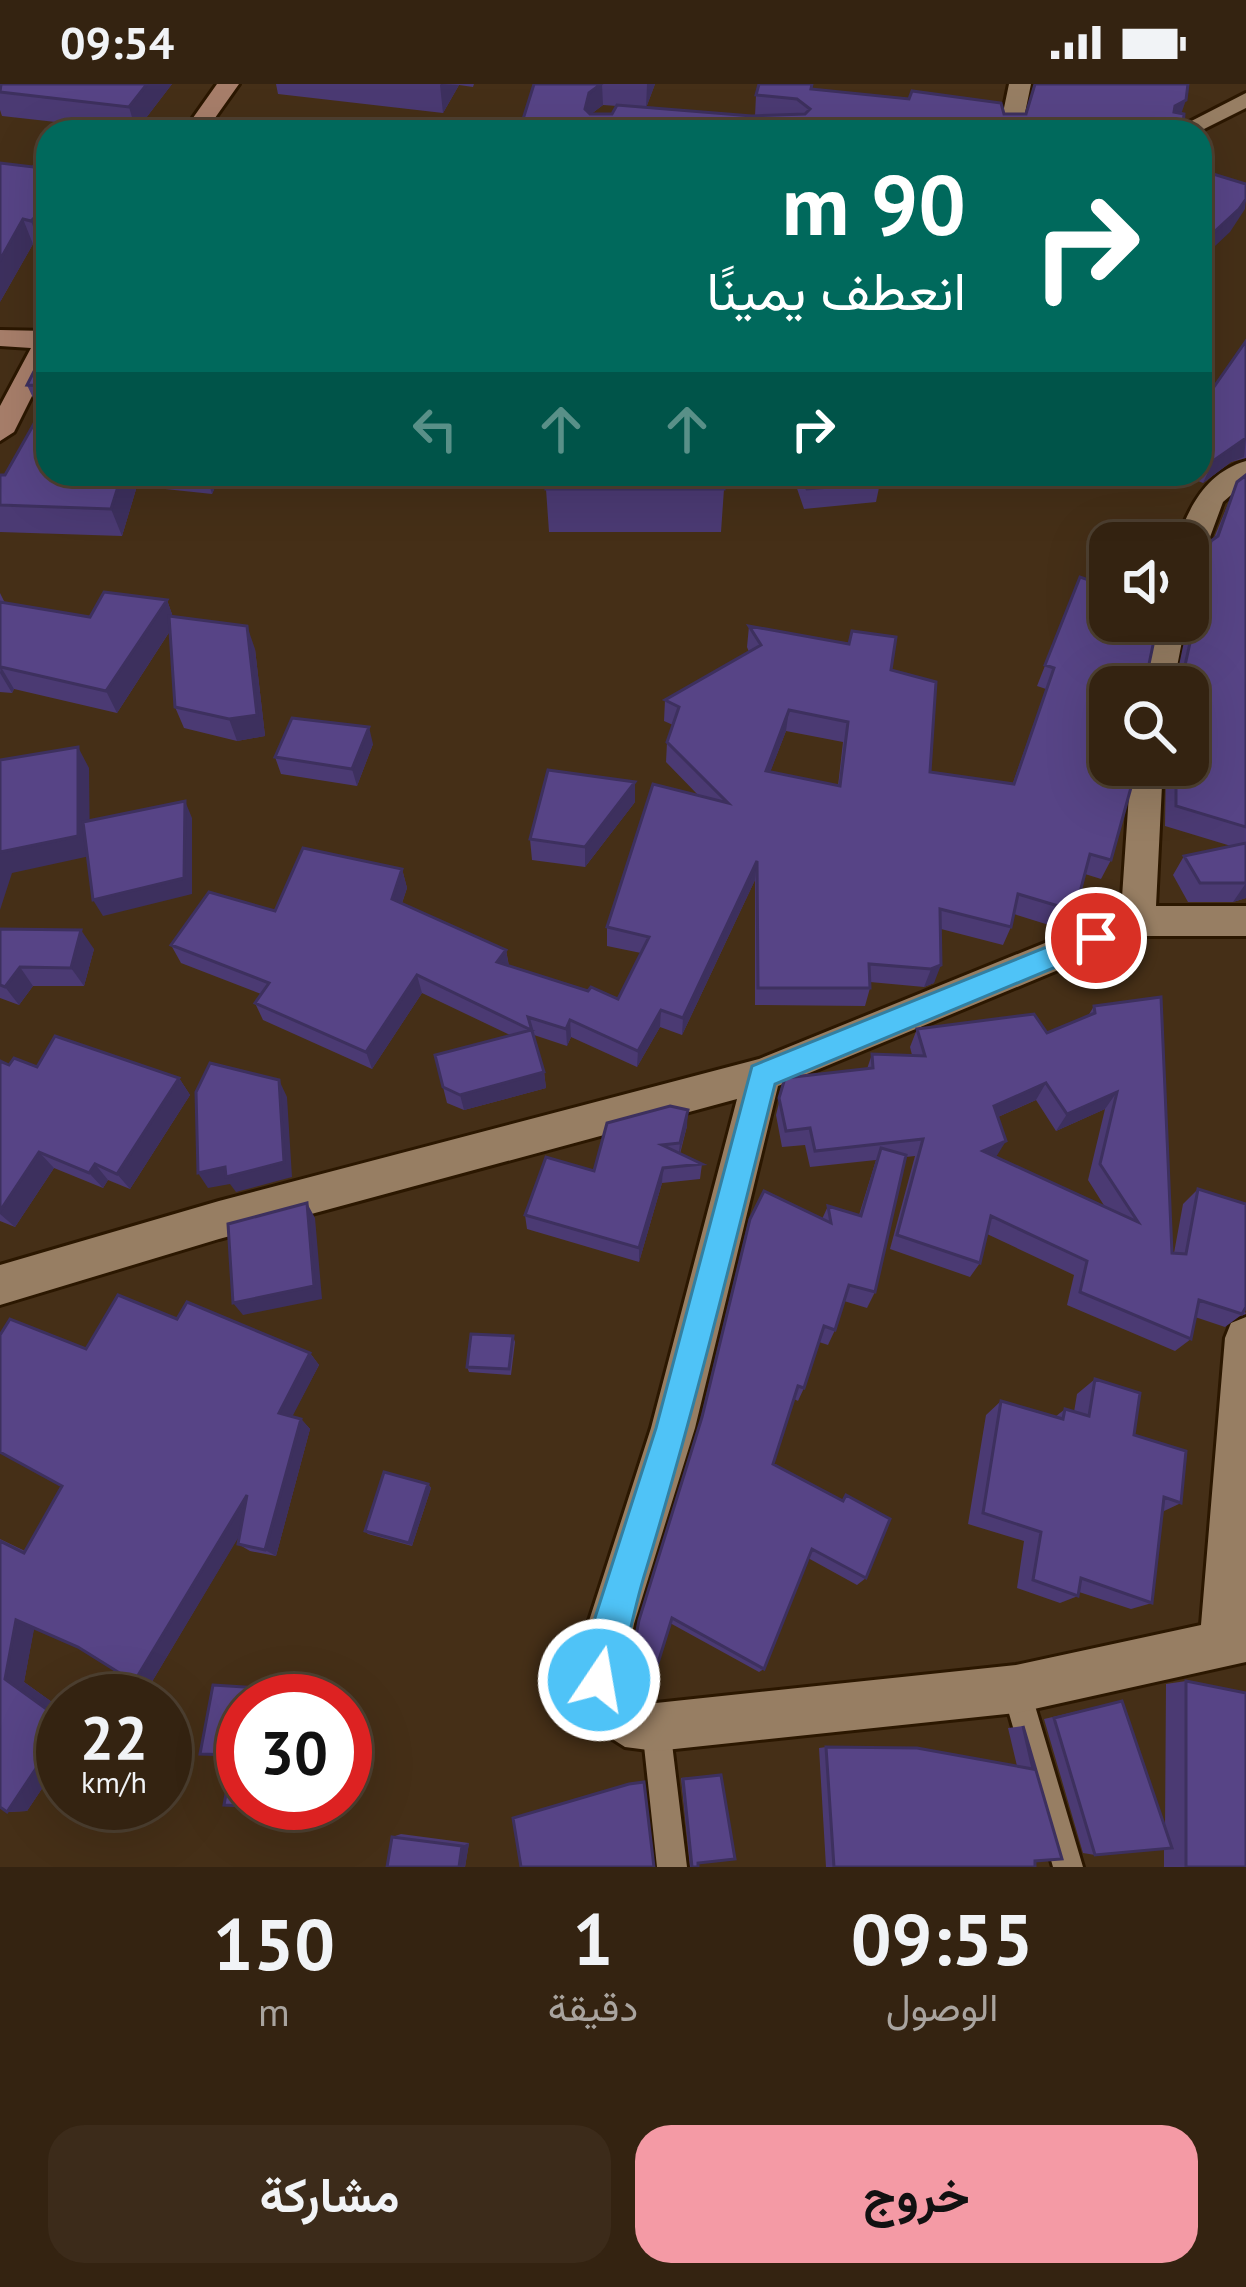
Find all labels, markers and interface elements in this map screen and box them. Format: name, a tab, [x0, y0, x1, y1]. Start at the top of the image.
text: 09:54	[60, 13, 174, 71]
text: 90 m	[782, 149, 966, 258]
icon: right	[1008, 168, 1164, 324]
text: انعطف يمينًا	[706, 255, 966, 325]
icon: left	[402, 396, 468, 462]
icon: ahead	[528, 396, 594, 462]
icon: ahead	[654, 396, 720, 462]
icon: right	[780, 396, 846, 462]
map controls	[1089, 522, 1209, 786]
button: sound	[1089, 522, 1209, 642]
button: search	[1089, 666, 1209, 786]
pin	[1045, 887, 1147, 989]
icon: arrive	[1063, 905, 1129, 971]
position arrow	[536, 1617, 662, 1743]
speed limit sign: 30	[216, 1674, 372, 1830]
text: 22	[80, 1698, 148, 1776]
text: km/h	[81, 1762, 147, 1801]
text: 1	[573, 1892, 613, 1985]
text: 09:55	[851, 1892, 1033, 1985]
text: 150	[213, 1897, 335, 1990]
text: دقيقة	[548, 1981, 638, 2032]
text: الوصول	[886, 1981, 998, 2032]
text: m	[258, 1986, 290, 2037]
button: مشاركة	[48, 2125, 611, 2263]
button: خروج	[635, 2125, 1198, 2263]

